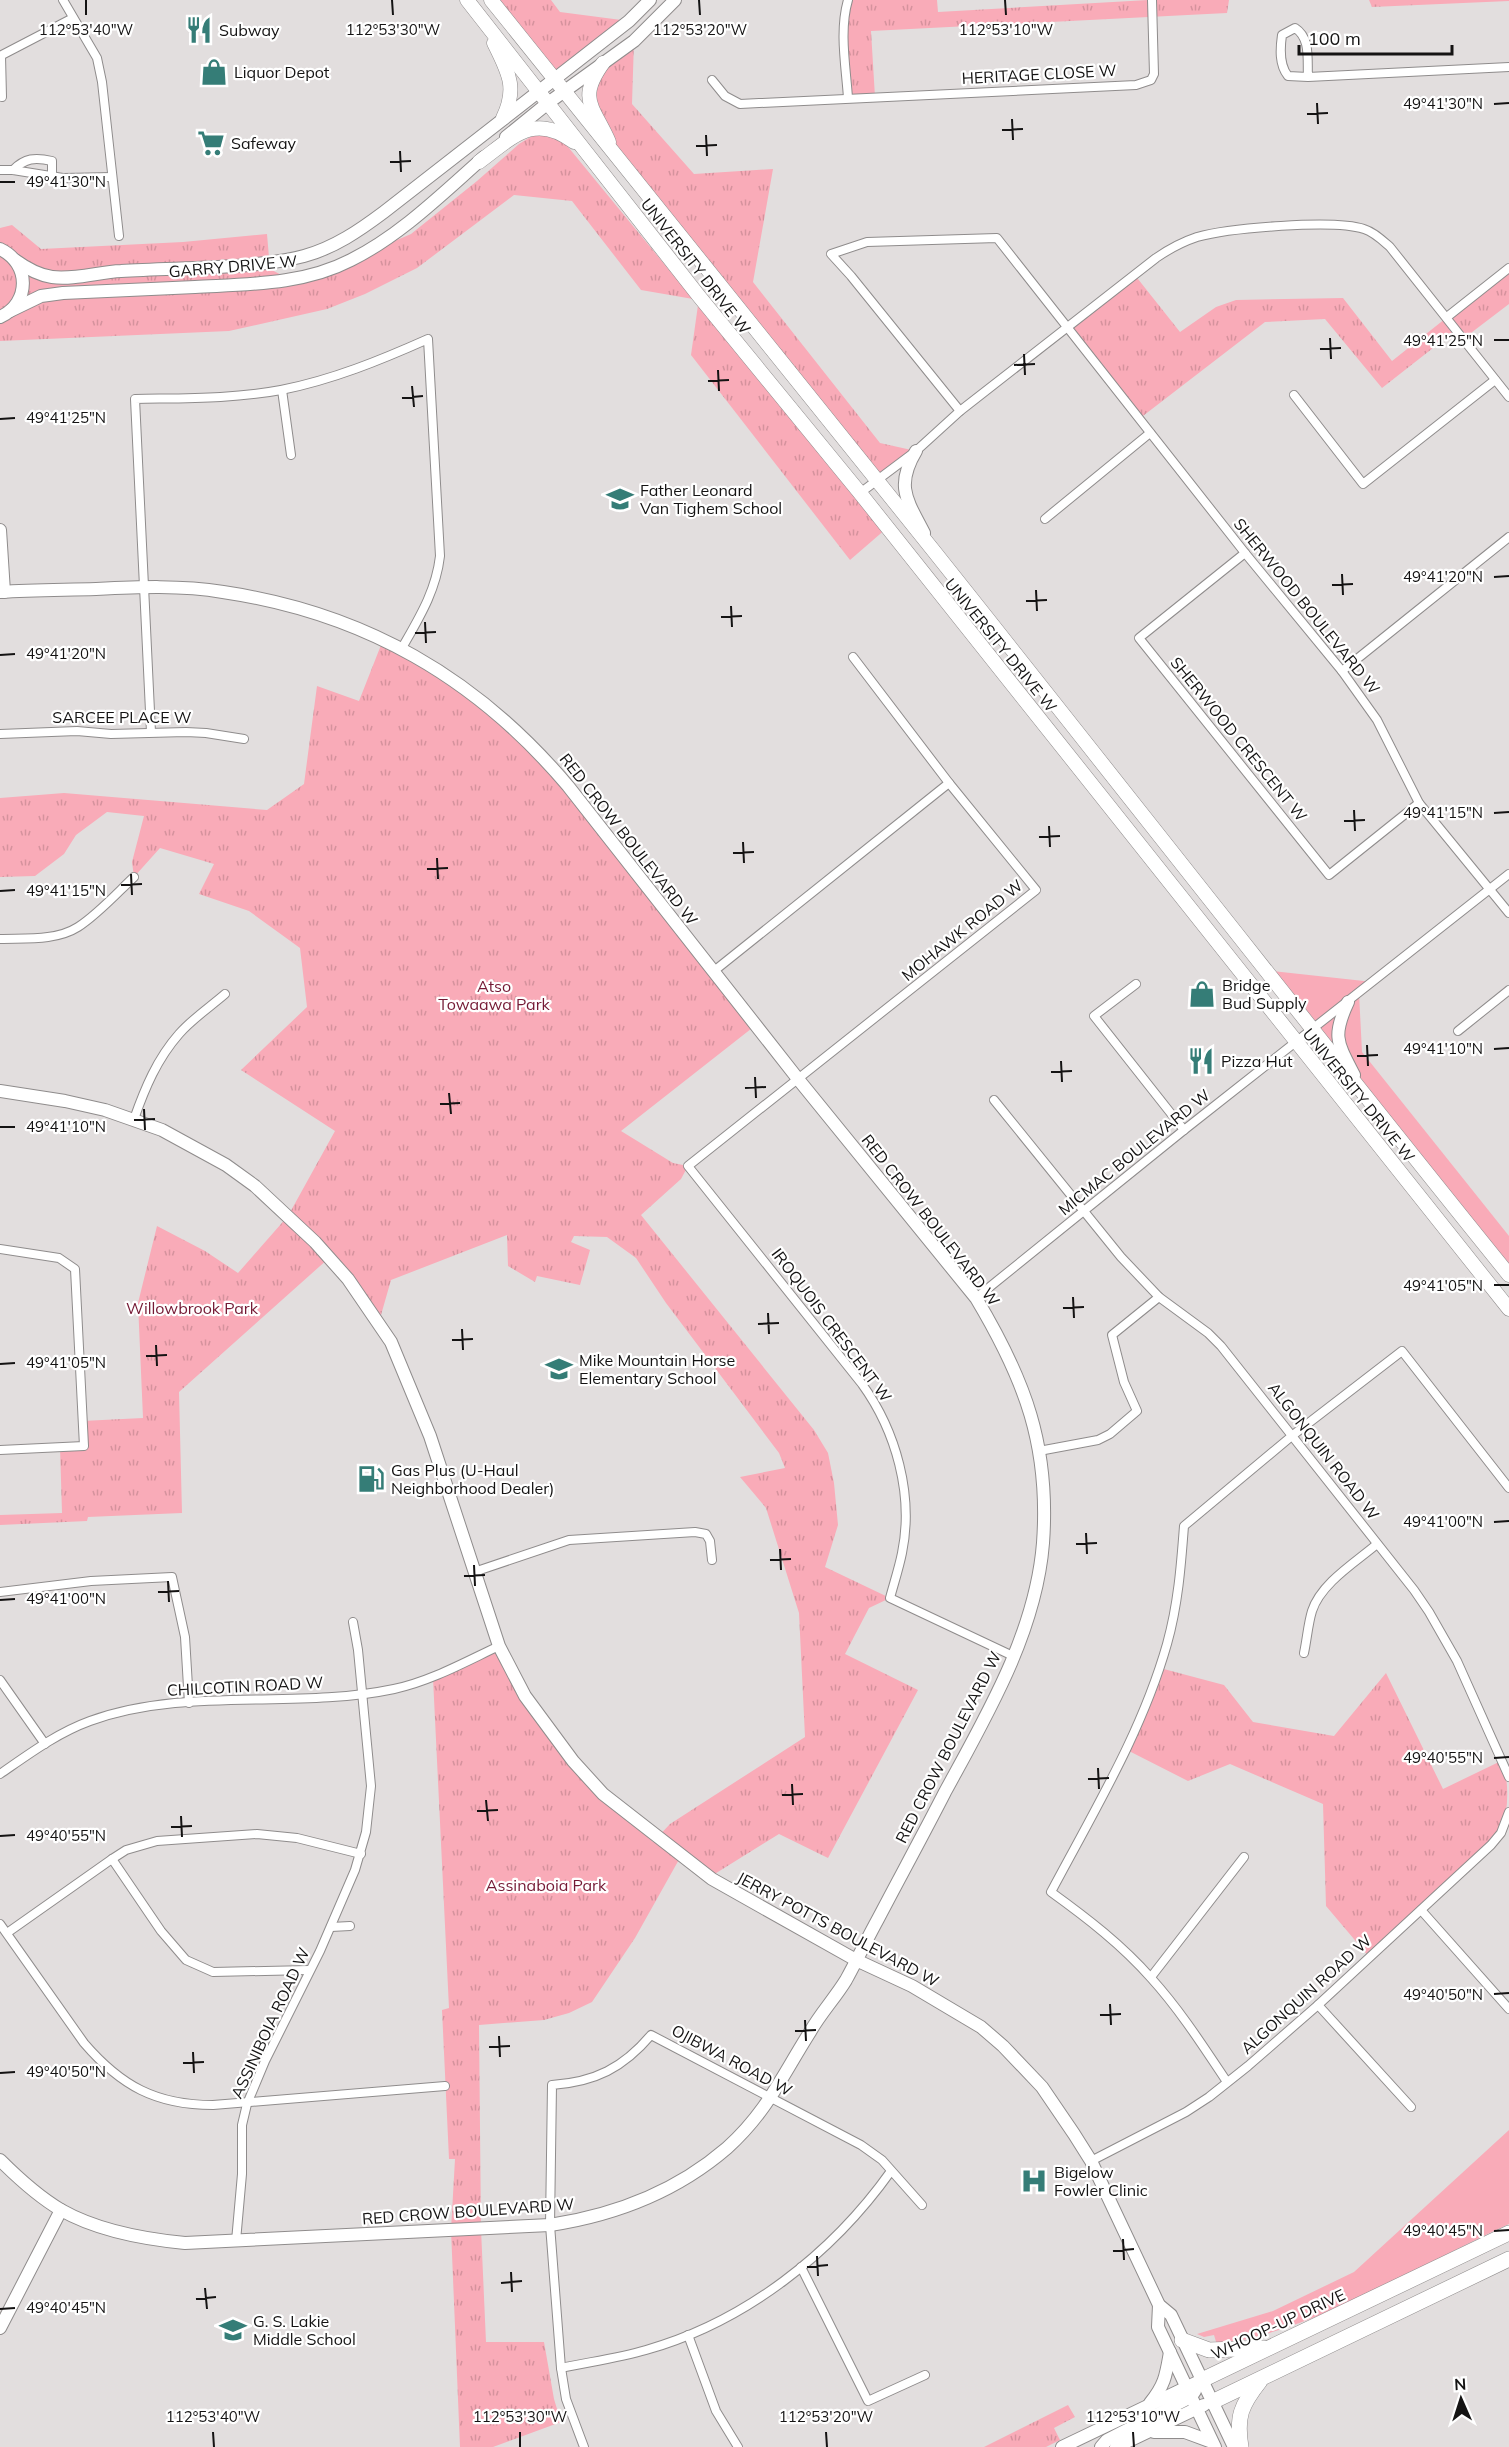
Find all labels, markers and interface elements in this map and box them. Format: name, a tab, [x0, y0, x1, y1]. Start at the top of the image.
restaurant icon: Subway	[184, 15, 214, 45]
scale bar	[1299, 18, 1452, 56]
text: 112°53'40"W	[39, 20, 134, 39]
place label: Subway	[219, 20, 280, 40]
text: 112°53'30"W	[346, 20, 441, 39]
text: 112°53'20"W	[653, 20, 748, 39]
text: 112°53'10"W	[959, 20, 1054, 39]
text: 100 m	[1308, 27, 1361, 50]
shop icon: Liquor Depot	[199, 57, 229, 87]
street label: HERITAGE CLOSE W	[961, 60, 1117, 88]
place label: Liquor Depot	[234, 62, 330, 82]
text: 49°41'30"N	[1403, 94, 1483, 113]
supermarket icon: Safeway	[196, 128, 226, 158]
place label: Safeway	[231, 133, 297, 153]
text: 49°41'30"N	[26, 172, 106, 191]
street label: UNIVERSITY DRIVE W	[637, 194, 755, 338]
street label: GARRY DRIVE W	[168, 250, 298, 282]
text: 49°41'25"N	[1403, 331, 1483, 350]
text: 49°41'25"N	[26, 408, 106, 427]
place label: Father Leonard Van Tighem School	[640, 480, 782, 518]
school or university icon: Father Leonard Van Tighem School	[605, 484, 635, 514]
street label: SHERWOOD BOULEVARD W	[1230, 514, 1384, 698]
text: 49°41'20"N	[1403, 567, 1483, 586]
street label: UNIVERSITY DRIVE W	[941, 574, 1061, 716]
text: 49°41'20"N	[26, 644, 106, 663]
street label: SHERWOOD CRESCENT W	[1166, 653, 1312, 826]
street label: SARCEE PLACE W	[52, 707, 192, 727]
street label: RED CROW BOULEVARD W	[556, 749, 702, 929]
text: 49°41'15"N	[1403, 803, 1483, 822]
street label: MOHAWK ROAD W	[897, 875, 1027, 985]
text: 49°41'15"N	[26, 881, 106, 900]
place label: Bridge Bud Supply	[1222, 975, 1307, 1013]
park label: Atso Towaawa Park	[438, 976, 551, 1014]
shop icon: Bridge Bud Supply	[1187, 979, 1217, 1009]
street label: UNIVERSITY DRIVE W	[1299, 1024, 1419, 1166]
text: 49°41'10"N	[1403, 1039, 1483, 1058]
restaurant icon: Pizza Hut	[1186, 1046, 1216, 1076]
place label: Pizza Hut	[1221, 1051, 1293, 1071]
street label: MICMAC BOULEVARD W	[1054, 1085, 1214, 1219]
text: 49°41'10"N	[26, 1117, 106, 1136]
street label: RED CROW BOULEVARD W	[858, 1130, 1004, 1310]
street label: IROQUOIS CRESCENT W	[768, 1244, 896, 1406]
text: 49°41'05"N	[1403, 1276, 1483, 1295]
park label: Willowbrook Park	[126, 1298, 259, 1318]
place label: Mike Mountain Horse Elementary School	[579, 1350, 735, 1388]
text: 49°41'05"N	[26, 1353, 106, 1372]
school or university icon: Mike Mountain Horse Elementary School	[544, 1354, 574, 1384]
street label: ALGONQUIN ROAD W	[1264, 1378, 1384, 1524]
place label: Gas Plus (U-Haul Neighborhood Dealer)	[391, 1460, 554, 1498]
fuel station icon: Gas Plus (U-Haul Neighborhood Dealer)	[356, 1464, 386, 1494]
text: 49°41'00"N	[1403, 1512, 1483, 1531]
text: 49°41'00"N	[26, 1589, 106, 1608]
street label: RED CROW BOULEVARD W	[891, 1648, 1005, 1846]
street label: CHILCOTIN ROAD W	[166, 1672, 324, 1700]
text: 49°40'55"N	[1403, 1748, 1483, 1767]
text: 49°40'55"N	[26, 1826, 106, 1845]
street label: JERRY POTTS BOULEVARD W	[734, 1867, 943, 1991]
park label: Assinaboia Park	[486, 1875, 607, 1895]
street label: ALGONQUIN ROAD W	[1237, 1930, 1376, 2058]
street label: ASSINIBOIA ROAD W	[226, 1944, 314, 2102]
text: 49°40'50"N	[1403, 1985, 1483, 2004]
street label: OJIBWA ROAD W	[668, 2020, 796, 2100]
text: 49°40'50"N	[26, 2062, 106, 2081]
place label: Bigelow Fowler Clinic	[1054, 2162, 1148, 2200]
hospital icon: Bigelow Fowler Clinic	[1019, 2166, 1049, 2196]
street label: RED CROW BOULEVARD W	[361, 2194, 575, 2228]
text: 49°40'45"N	[1403, 2221, 1483, 2240]
street label: WHOOP-UP DRIVE	[1208, 2284, 1348, 2364]
text: 49°40'45"N	[26, 2298, 106, 2317]
place label: G. S. Lakie Middle School	[253, 2311, 356, 2349]
school or university icon: G. S. Lakie Middle School	[218, 2315, 248, 2345]
north arrow	[1431, 2369, 1491, 2429]
text: N	[1454, 2374, 1467, 2394]
text: 112°53'40"W	[166, 2407, 261, 2426]
text: 112°53'30"W	[473, 2407, 568, 2426]
text: 112°53'20"W	[779, 2407, 874, 2426]
text: 112°53'10"W	[1086, 2407, 1181, 2426]

